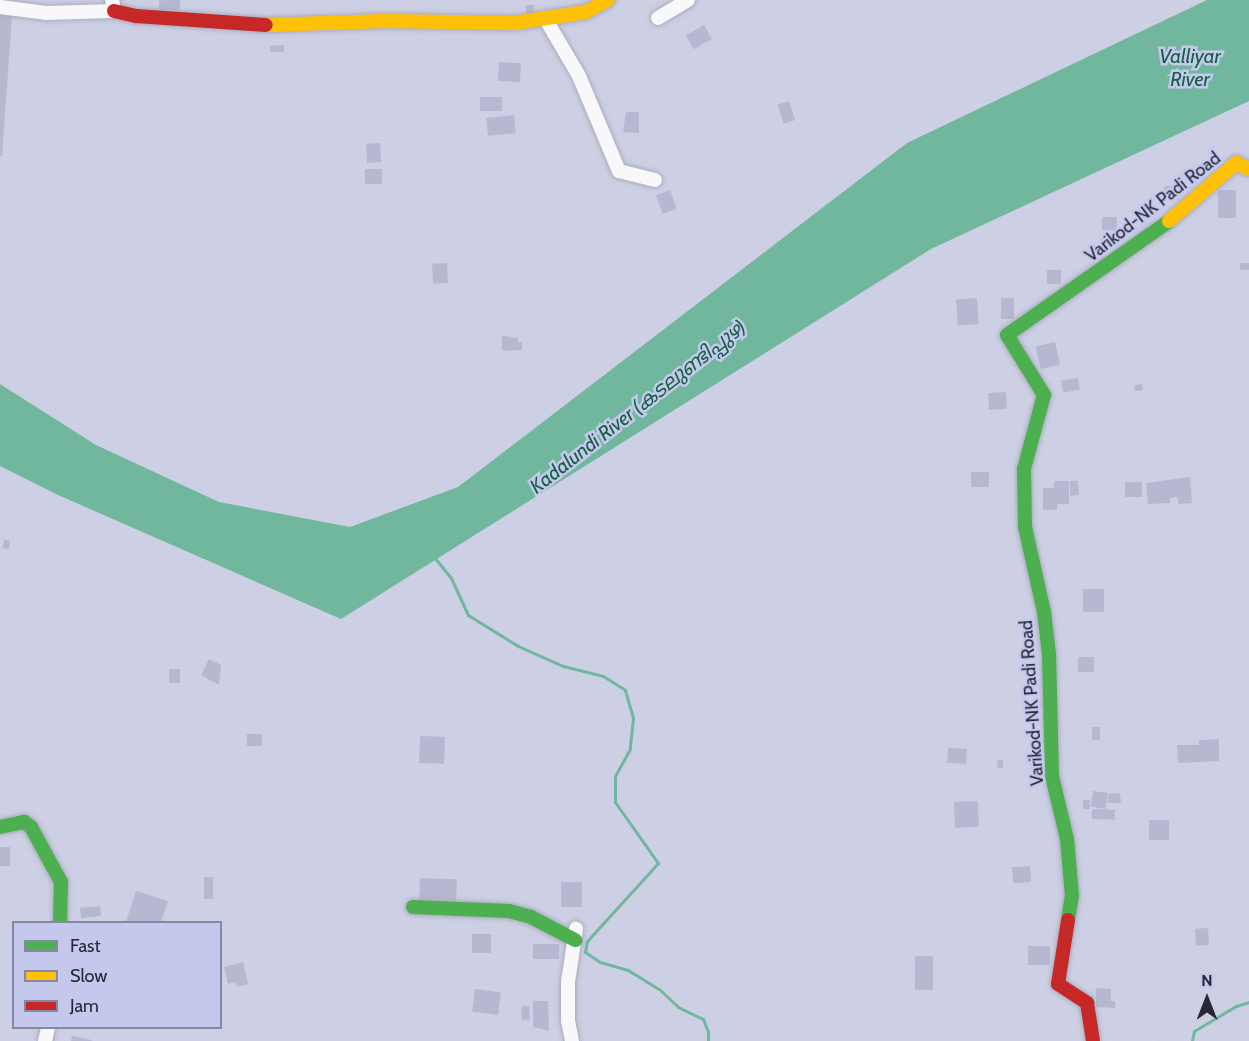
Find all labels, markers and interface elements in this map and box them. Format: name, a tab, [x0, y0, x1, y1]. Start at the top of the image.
water label: Valliyar River	[1159, 45, 1221, 92]
street label: Varikod-NK Padi Road	[1081, 147, 1225, 267]
water label: Kadalundi River (കടലുണ്ടിപ്പുഴ)	[525, 315, 751, 499]
street label: Varikod-NK Padi Road	[1015, 619, 1049, 787]
legend	[12, 921, 222, 1029]
text: Fast	[70, 935, 101, 957]
text: Slow	[70, 965, 107, 987]
north arrow	[1177, 969, 1237, 1029]
text: N	[1201, 971, 1213, 990]
text: Jam	[70, 995, 99, 1017]

